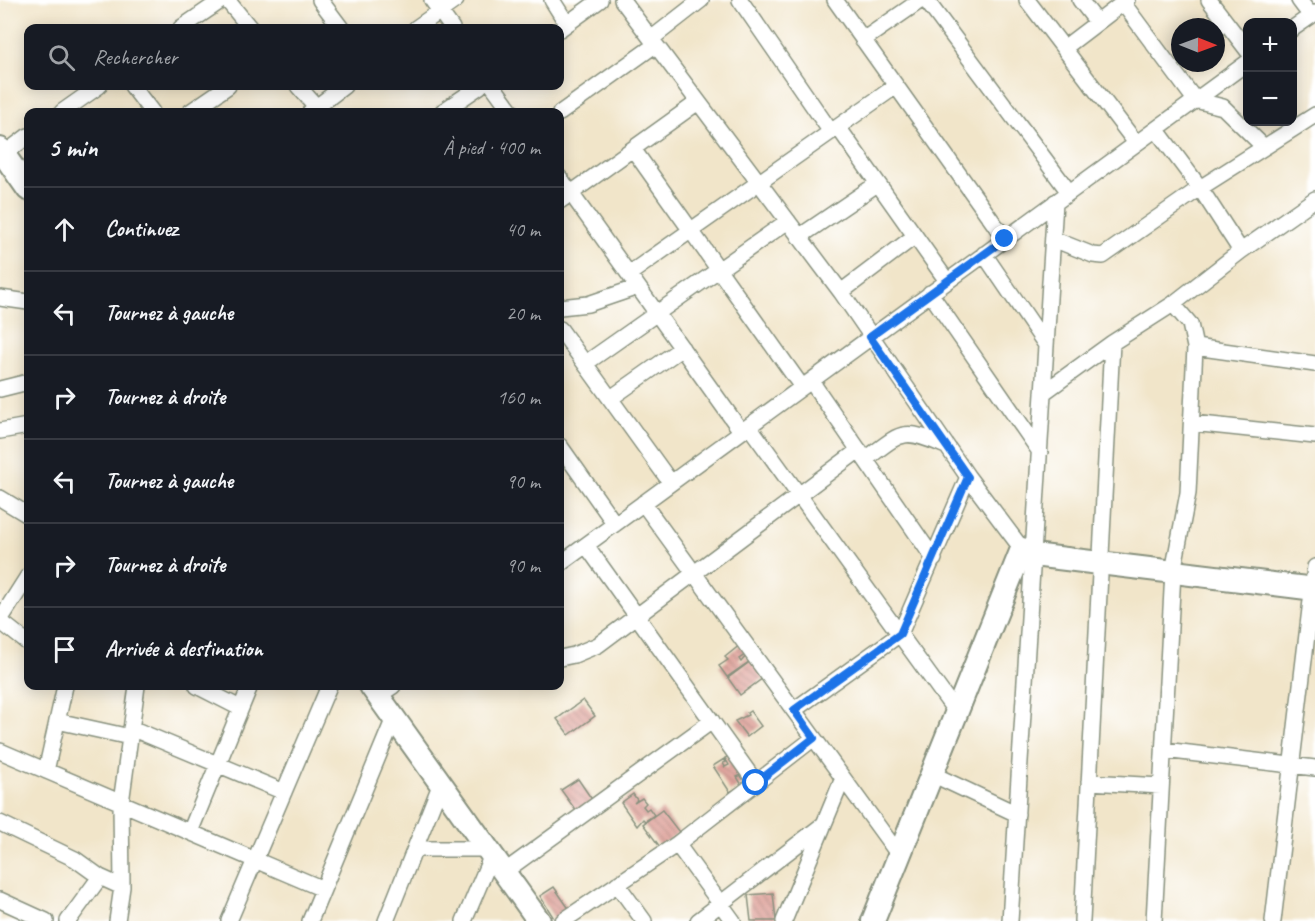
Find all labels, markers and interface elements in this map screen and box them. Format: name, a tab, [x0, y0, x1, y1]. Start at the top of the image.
north arrow	[1171, 18, 1225, 72]
map controls	[1243, 18, 1297, 126]
button: +	[1243, 18, 1297, 72]
search box	[24, 24, 564, 90]
icon: search	[45, 41, 78, 74]
text: Rechercher	[93, 43, 177, 71]
button: −	[1243, 72, 1297, 126]
text: 5 min	[48, 131, 97, 164]
text: À pied · 400 m	[443, 135, 540, 160]
icon: ahead	[48, 213, 81, 246]
text: Continuez	[105, 215, 178, 243]
text: 40 m	[506, 217, 540, 242]
route end	[991, 225, 1017, 251]
icon: left	[48, 297, 81, 330]
text: Tournez à gauche	[105, 299, 233, 327]
text: 20 m	[506, 301, 540, 326]
icon: right	[48, 381, 81, 414]
text: Tournez à droite	[105, 383, 225, 411]
text: 160 m	[497, 385, 540, 410]
icon: left	[48, 465, 81, 498]
text: Tournez à gauche	[105, 467, 233, 495]
text: 90 m	[506, 469, 540, 494]
icon: right	[48, 549, 81, 582]
text: Tournez à droite	[105, 551, 225, 579]
text: 90 m	[506, 553, 540, 578]
icon: arrive	[48, 633, 81, 666]
text: Arrivée à destination	[105, 635, 263, 663]
route start	[742, 769, 768, 795]

